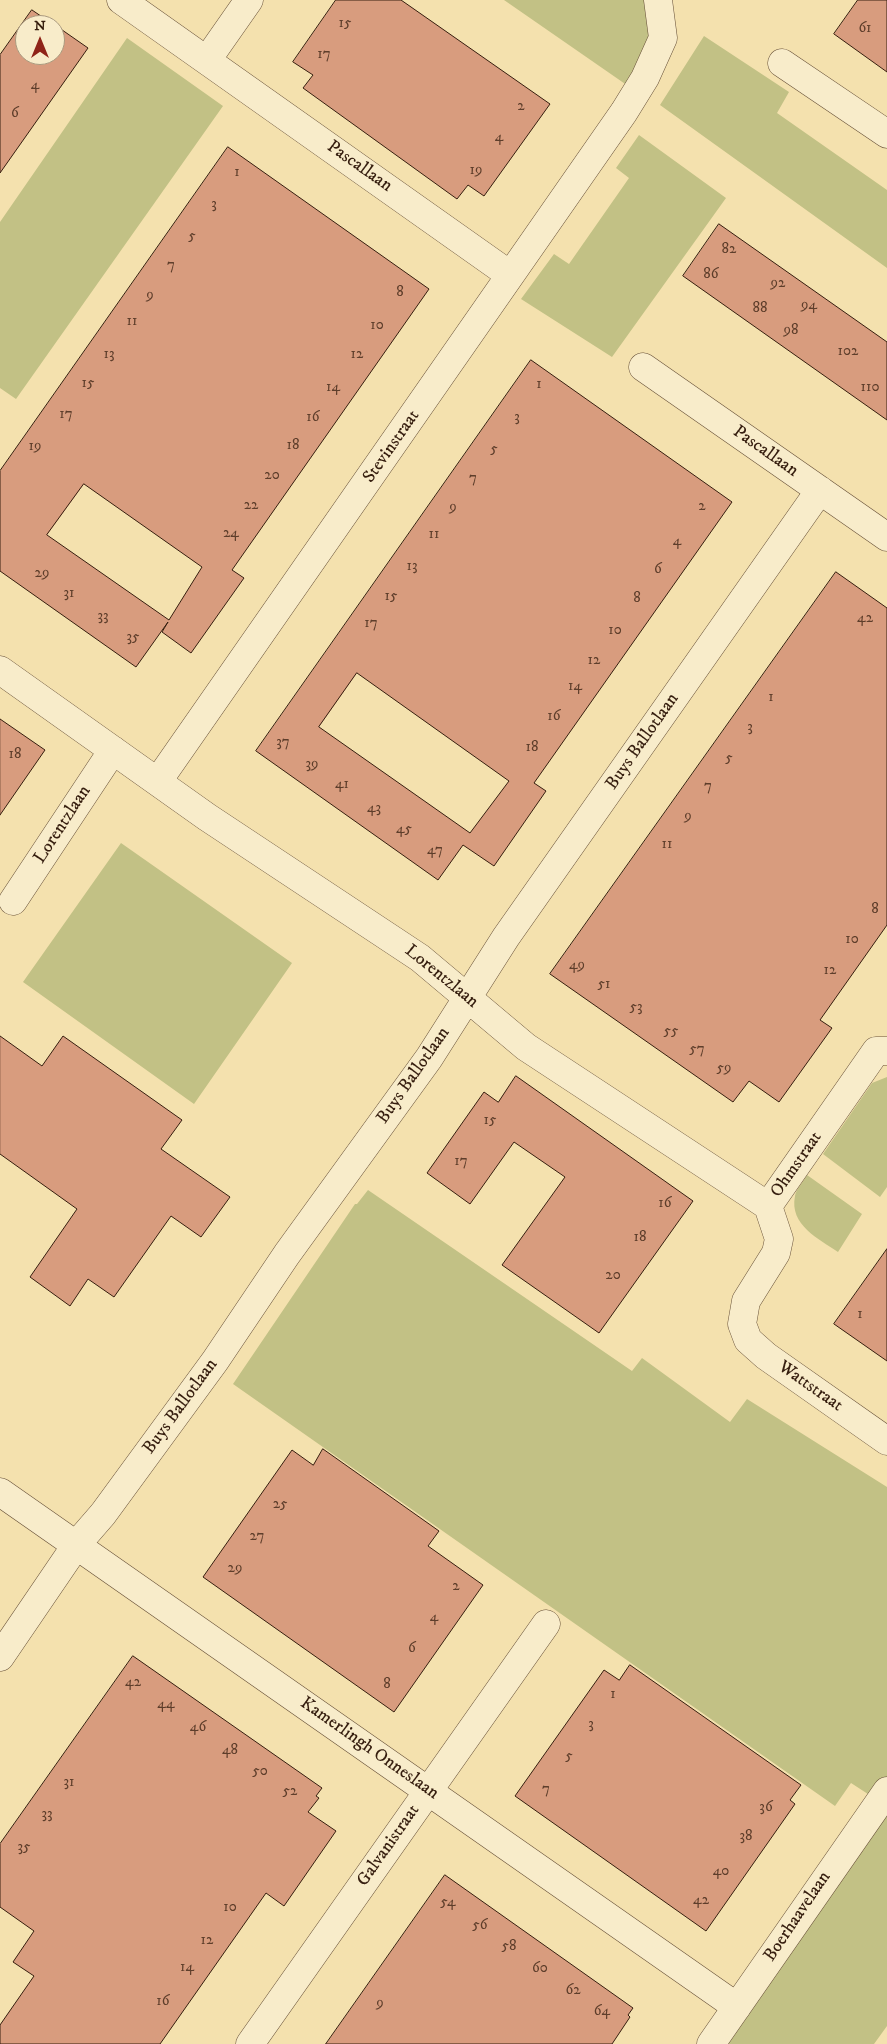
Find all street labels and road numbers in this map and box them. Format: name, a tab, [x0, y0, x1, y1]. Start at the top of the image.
street label: Pascallaan	[322, 137, 396, 197]
street label: Stevinstraat	[359, 406, 425, 488]
street label: Pascallaan	[728, 422, 802, 482]
street label: Buys Ballotlaan	[602, 690, 684, 794]
street label: Lorentzlaan	[30, 782, 96, 868]
street label: Lorentzlaan	[400, 941, 482, 1013]
street label: Buys Ballotlaan	[373, 1024, 455, 1128]
street label: Ohmstraat	[767, 1128, 827, 1202]
street label: Buys Ballotlaan	[139, 1355, 223, 1459]
street label: Wattstraat	[773, 1357, 847, 1417]
street label: Kamerlingh Onneslaan	[295, 1693, 443, 1805]
street label: Galvanistraat	[353, 1801, 425, 1891]
street label: Boerhaavelaan	[760, 1868, 836, 1966]

